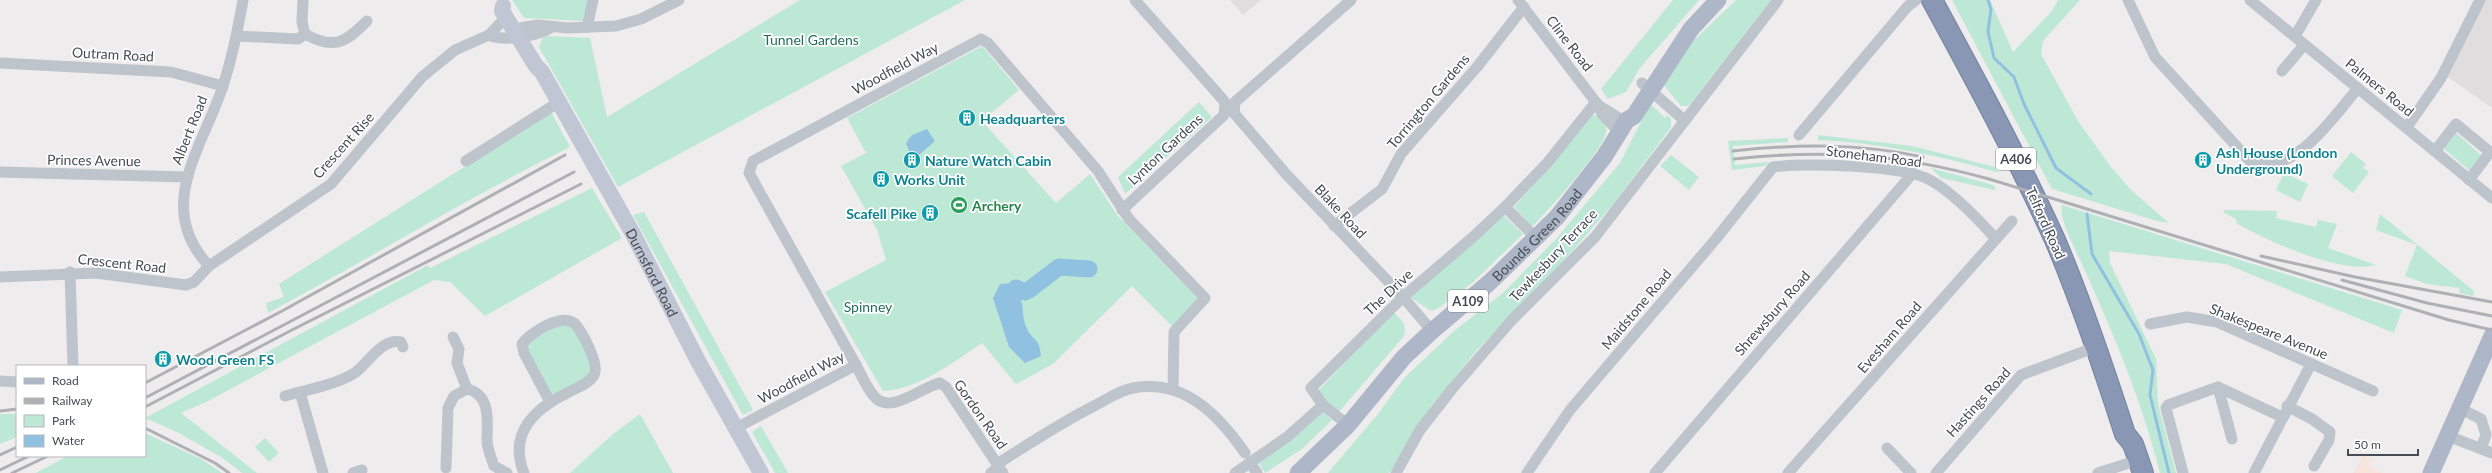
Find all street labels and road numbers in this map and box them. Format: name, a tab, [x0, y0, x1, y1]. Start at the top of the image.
street label: Cline Road	[1543, 12, 1597, 74]
street label: Woodfield Way	[849, 38, 942, 98]
street label: Outram Road	[72, 43, 154, 65]
street label: Torrington Gardens	[1383, 50, 1473, 152]
street label: Palmers Road	[2342, 54, 2418, 120]
street label: Albert Road	[167, 93, 211, 167]
street label: Crescent Rise	[309, 108, 377, 182]
street label: Lynton Gardens	[1124, 110, 1206, 188]
street label: Stoneham Road	[1825, 142, 1923, 170]
road number: A406	[1996, 148, 2036, 170]
street label: Princes Avenue	[47, 151, 141, 169]
street label: Blake Road	[1312, 180, 1370, 242]
street label: Telford Road	[2023, 184, 2069, 262]
street label: Bounds Green Road	[1488, 185, 1585, 284]
street label: Tewkesbury Terrace	[1506, 205, 1600, 305]
street label: Durnsford Road	[623, 225, 682, 319]
street label: Crescent Road	[77, 250, 167, 276]
street label: The Drive	[1360, 265, 1416, 319]
street label: Maidstone Road	[1597, 265, 1675, 353]
street label: Shrewsbury Road	[1731, 267, 1813, 359]
road number: A109	[1448, 290, 1488, 312]
street label: Evesham Road	[1853, 298, 1925, 376]
street label: Shakespeare Avenue	[2207, 299, 2331, 363]
street label: Woodfield Way	[755, 347, 848, 407]
street label: Hastings Road	[1942, 364, 2014, 440]
street label: Gordon Road	[951, 376, 1011, 452]

